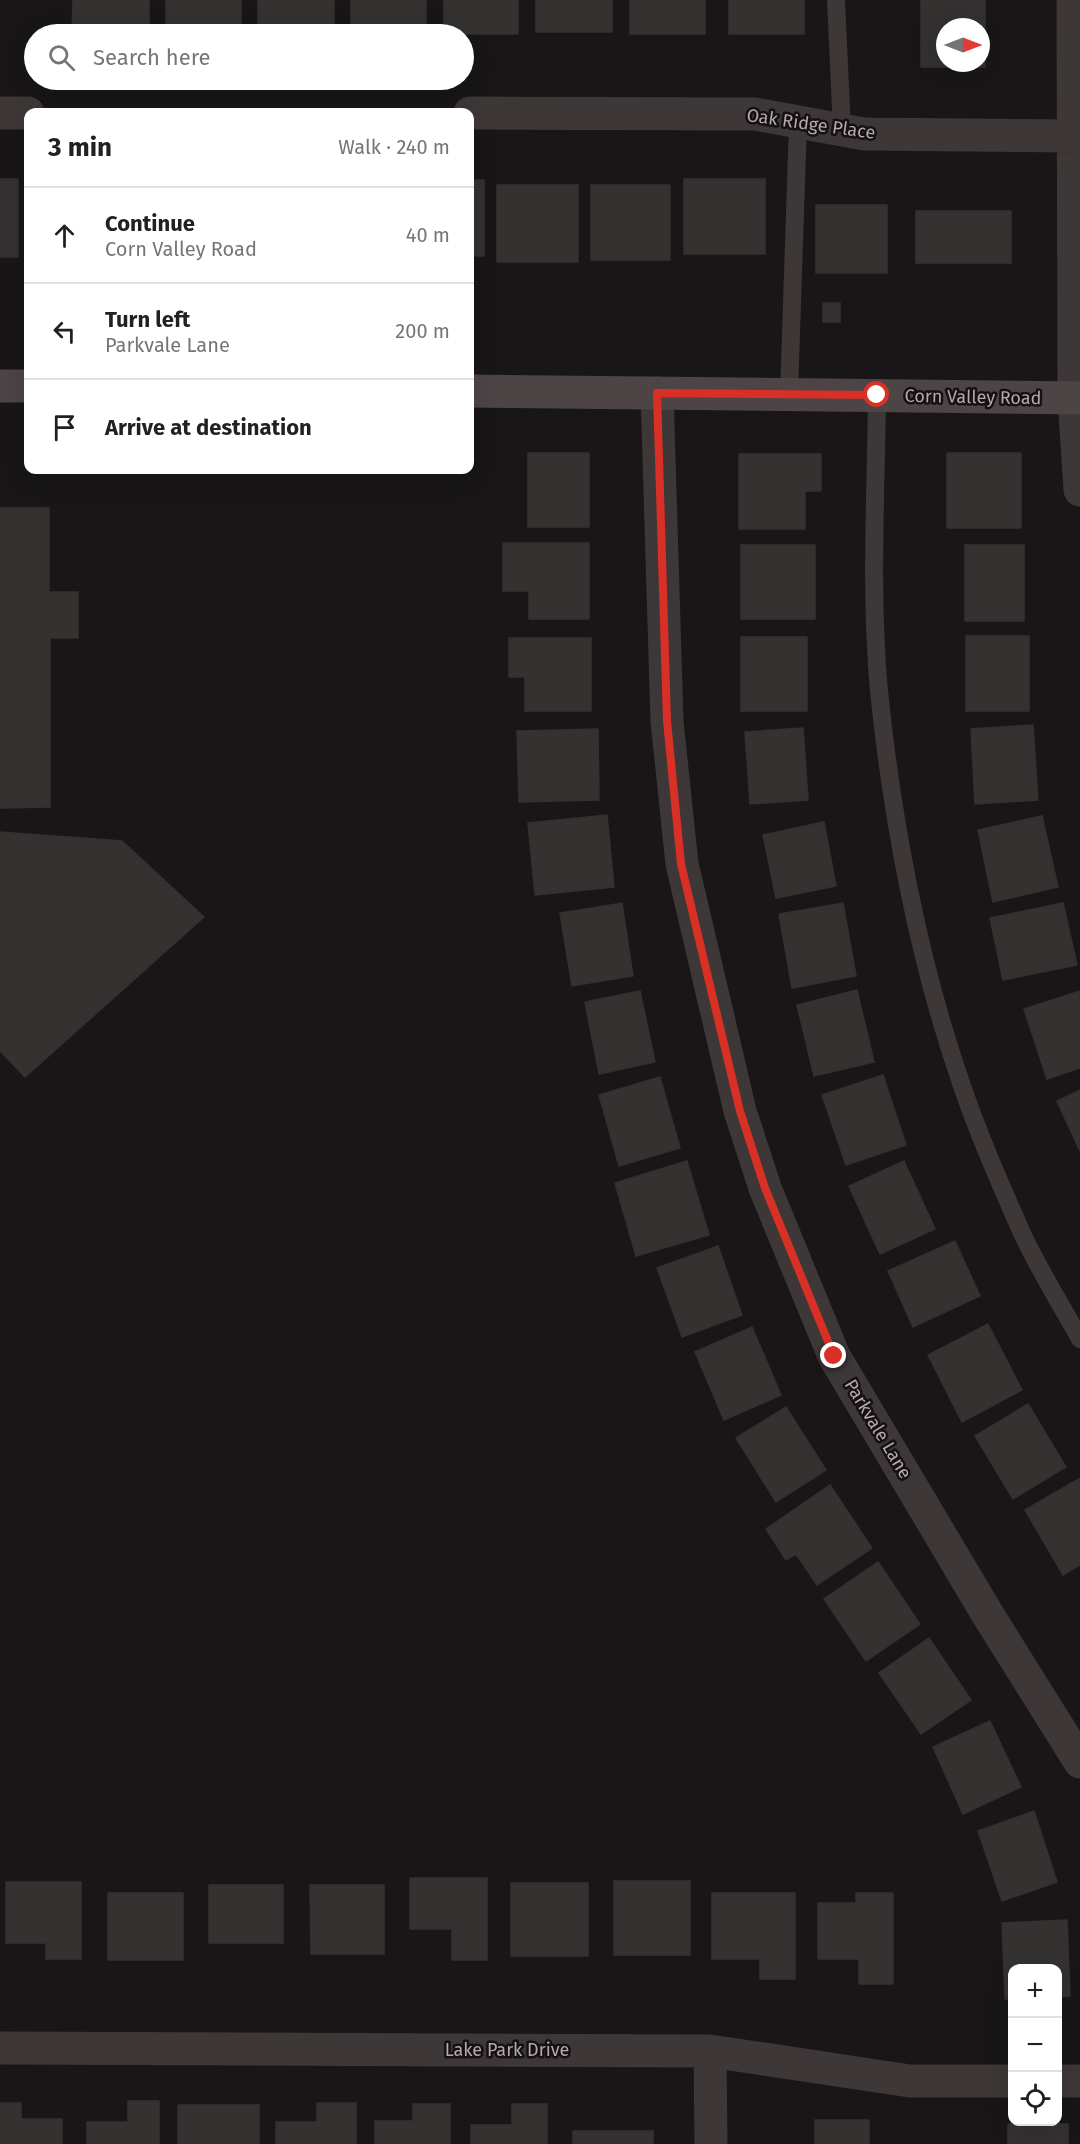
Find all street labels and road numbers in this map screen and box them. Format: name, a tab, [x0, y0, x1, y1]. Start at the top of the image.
street label: Oak Ridge Place	[745, 104, 877, 144]
street label: Corn Valley Road	[904, 385, 1042, 409]
street label: Parkvale Lane	[840, 1375, 916, 1483]
street label: Lake Park Drive	[445, 2039, 569, 2061]

